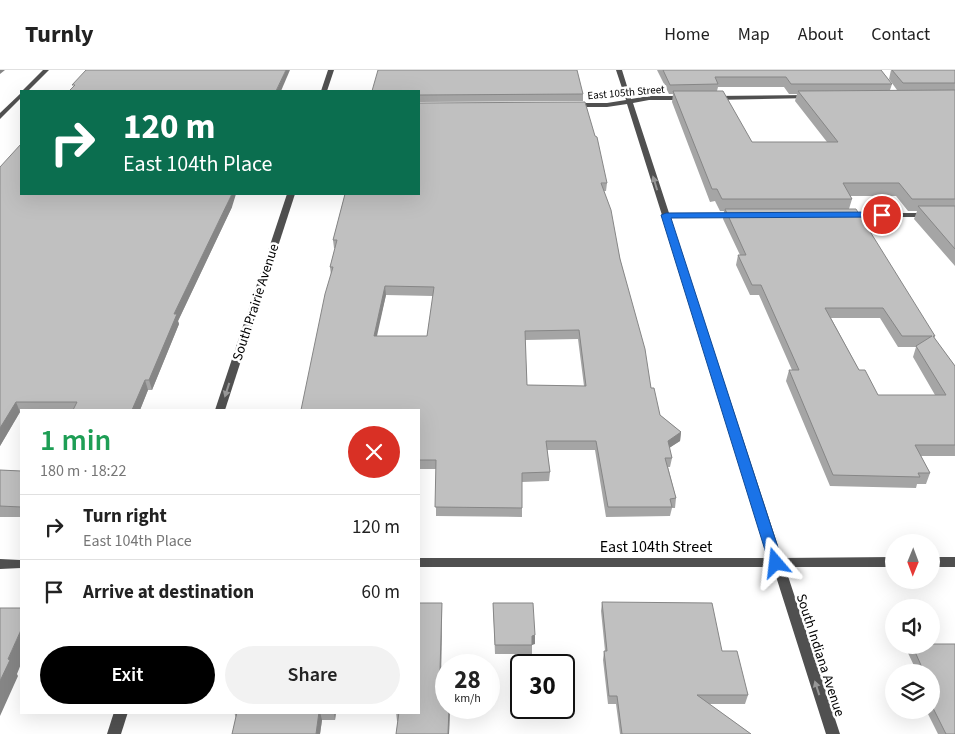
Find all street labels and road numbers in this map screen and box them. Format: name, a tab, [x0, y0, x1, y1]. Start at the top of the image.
street label: East 105th Street	[587, 82, 666, 103]
street label: South Prairie Avenue	[228, 241, 284, 363]
street label: East 104th Street	[600, 536, 713, 558]
street label: South Indiana Avenue	[791, 591, 849, 719]

